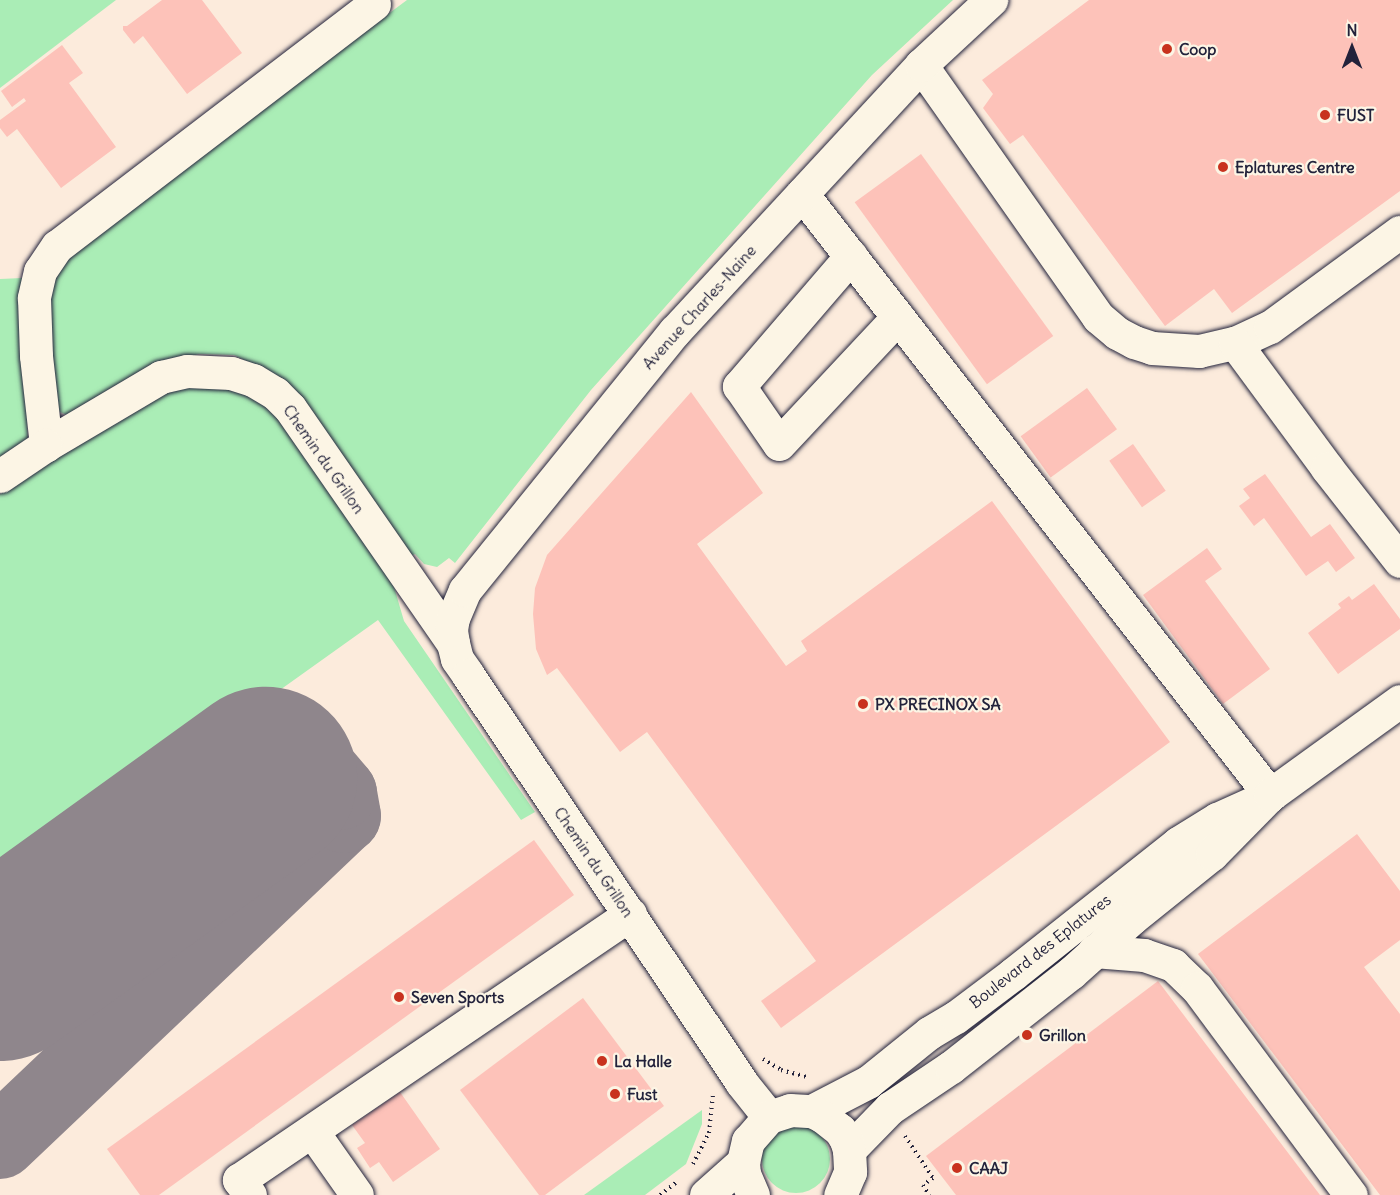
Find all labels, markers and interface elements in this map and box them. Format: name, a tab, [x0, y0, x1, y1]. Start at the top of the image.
north arrow	[1322, 18, 1382, 78]
text: N	[1346, 20, 1358, 40]
place label: Coop	[1179, 39, 1216, 59]
marker: Coop	[1160, 42, 1174, 56]
place label: FUST	[1337, 105, 1374, 125]
marker: FUST	[1318, 108, 1332, 122]
place label: Eplatures Centre	[1235, 157, 1355, 177]
marker: Eplatures Centre	[1216, 160, 1230, 174]
street label: Avenue Charles-Naine	[638, 241, 760, 373]
street label: Chemin du Grillon	[279, 401, 369, 517]
place label: PX PRECINOX SA	[875, 694, 1001, 714]
marker: PX PRECINOX SA	[856, 697, 870, 711]
street label: Chemin du Grillon	[550, 803, 638, 921]
street label: Boulevard des Eplatures	[965, 890, 1115, 1012]
place label: Seven Sports	[411, 987, 504, 1007]
marker: Seven Sports	[392, 990, 406, 1004]
place label: Grillon	[1039, 1025, 1086, 1045]
marker: Grillon	[1020, 1028, 1034, 1042]
place label: La Halle	[614, 1051, 672, 1071]
marker: La Halle	[595, 1054, 609, 1068]
place label: Fust	[627, 1084, 657, 1104]
marker: Fust	[608, 1087, 622, 1101]
place label: CAAJ	[969, 1158, 1008, 1178]
marker: CAAJ	[950, 1161, 964, 1175]

